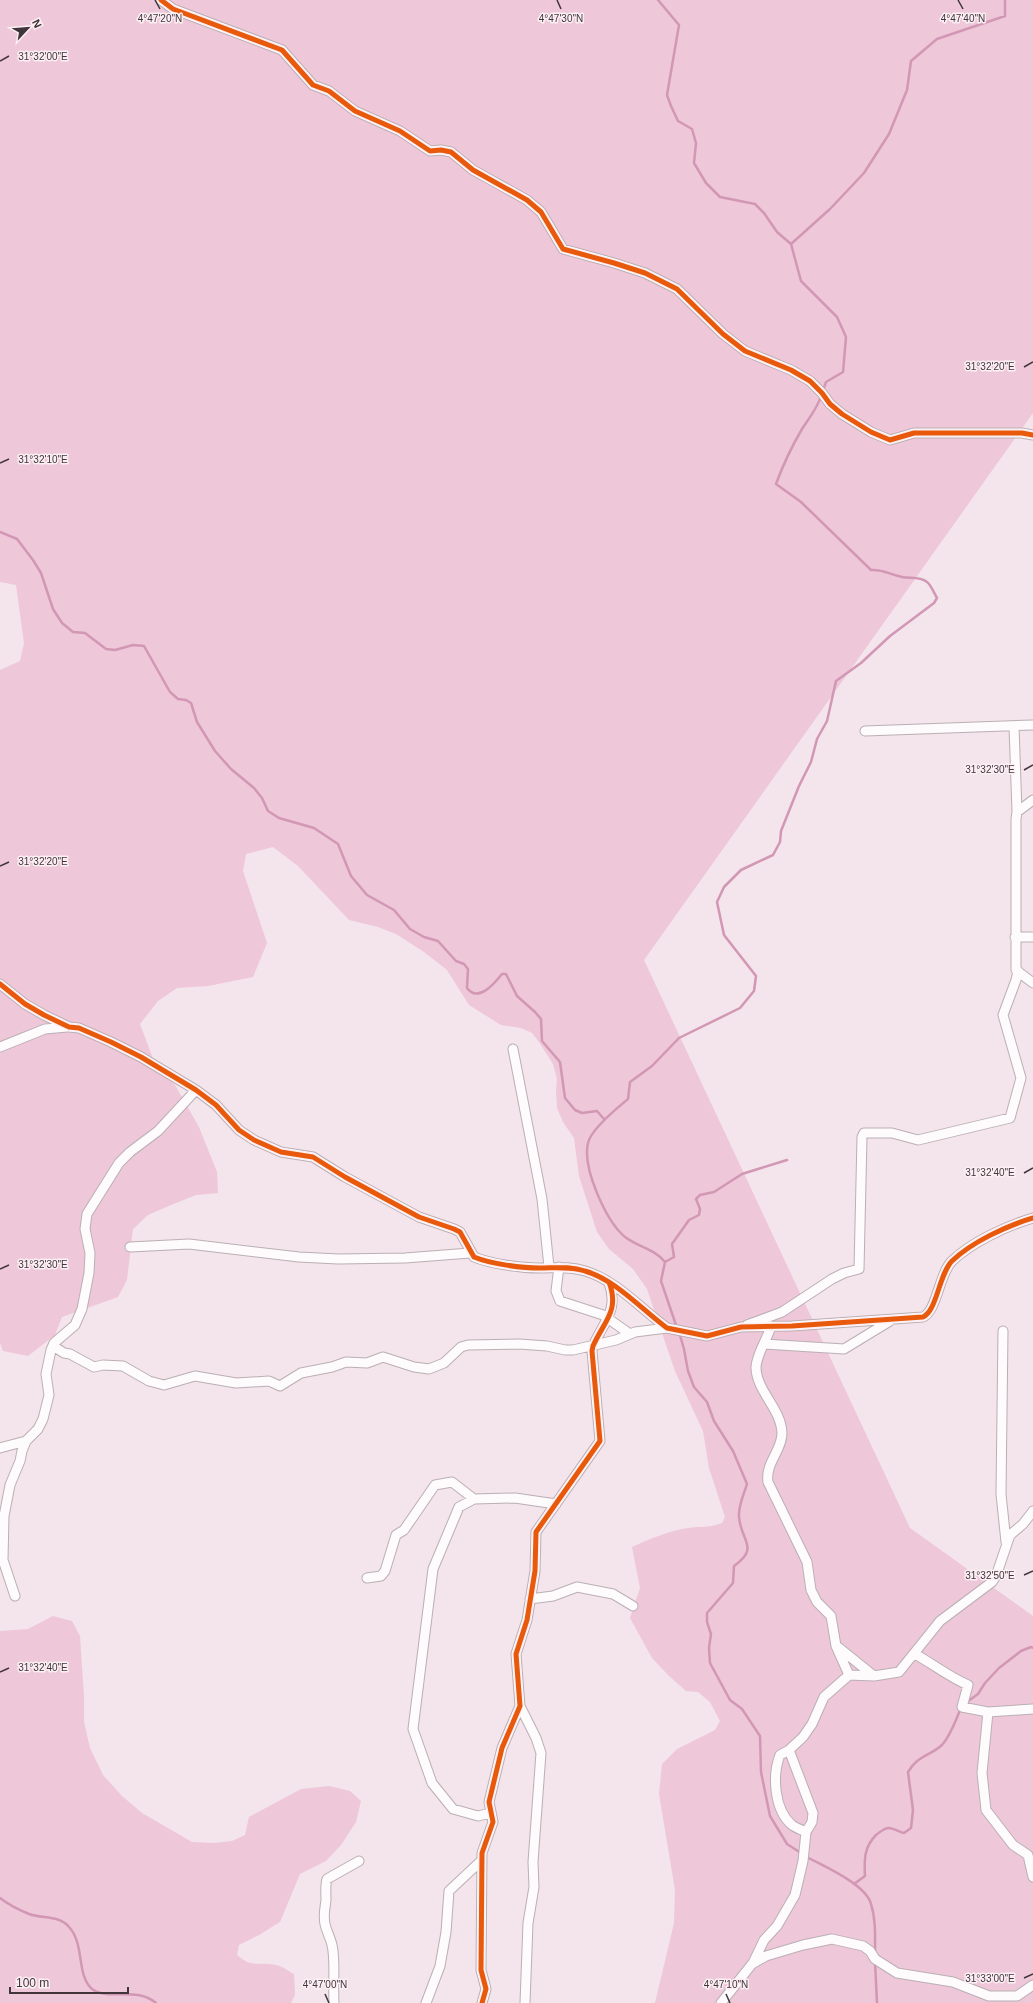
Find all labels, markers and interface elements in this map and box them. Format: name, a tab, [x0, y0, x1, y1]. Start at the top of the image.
north arrow	[8, 8, 48, 48]
text: 4°47'20"N	[138, 13, 182, 24]
text: 4°47'30"N	[539, 13, 583, 24]
text: 4°47'40"N	[941, 13, 985, 24]
text: N	[30, 17, 44, 30]
text: 31°32'00"E	[18, 51, 68, 62]
text: 31°32'20"E	[965, 361, 1015, 372]
text: 31°32'10"E	[18, 454, 68, 465]
text: 31°32'30"E	[965, 764, 1015, 775]
text: 31°32'20"E	[18, 856, 68, 867]
text: 31°32'40"E	[965, 1167, 1015, 1178]
text: 31°32'30"E	[18, 1259, 68, 1270]
text: 31°32'50"E	[965, 1570, 1015, 1581]
text: 31°32'40"E	[18, 1662, 68, 1673]
scale bar	[10, 1969, 128, 1995]
text: 31°33'00"E	[965, 1973, 1015, 1984]
text: 100 m	[16, 1976, 49, 1990]
text: 4°47'00"N	[303, 1979, 347, 1990]
text: 4°47'10"N	[704, 1979, 748, 1990]

